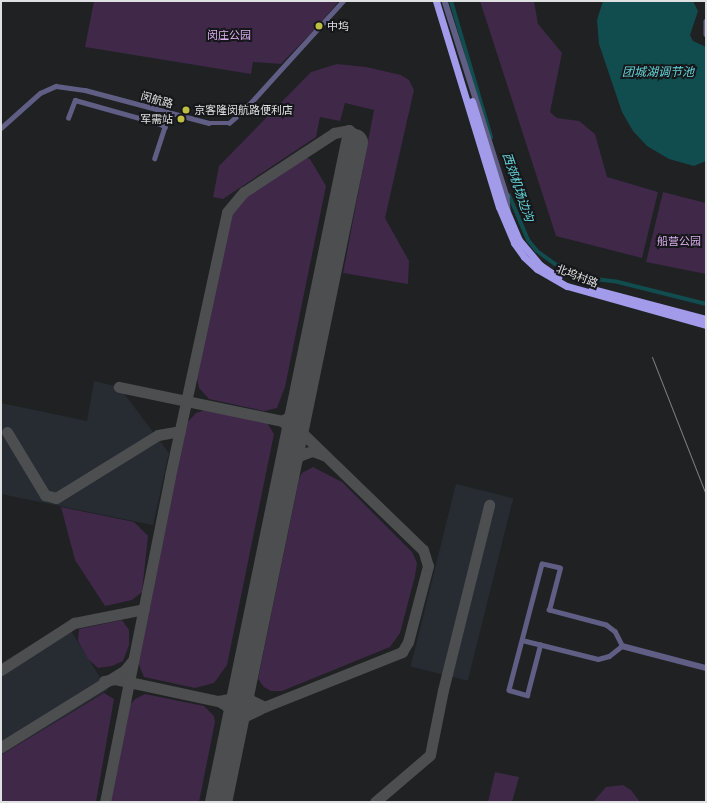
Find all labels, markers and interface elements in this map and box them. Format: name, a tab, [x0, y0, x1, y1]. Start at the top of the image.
place label: 中坞	[327, 19, 349, 33]
marker: 中坞	[314, 21, 324, 31]
park label: 闵庄公园	[207, 28, 251, 42]
water label: 团城湖调节池	[622, 65, 694, 79]
street label: 闵航路	[139, 89, 175, 111]
place label: 京客隆闵航路便利店	[194, 103, 293, 117]
marker: 京客隆闵航路便利店	[181, 105, 191, 115]
place label: 军需站	[140, 112, 173, 126]
marker: 军需站	[176, 114, 186, 124]
water label: 西郊机场边沟	[499, 151, 537, 223]
park label: 船营公园	[657, 234, 701, 248]
street label: 北坞村路	[554, 262, 600, 290]

